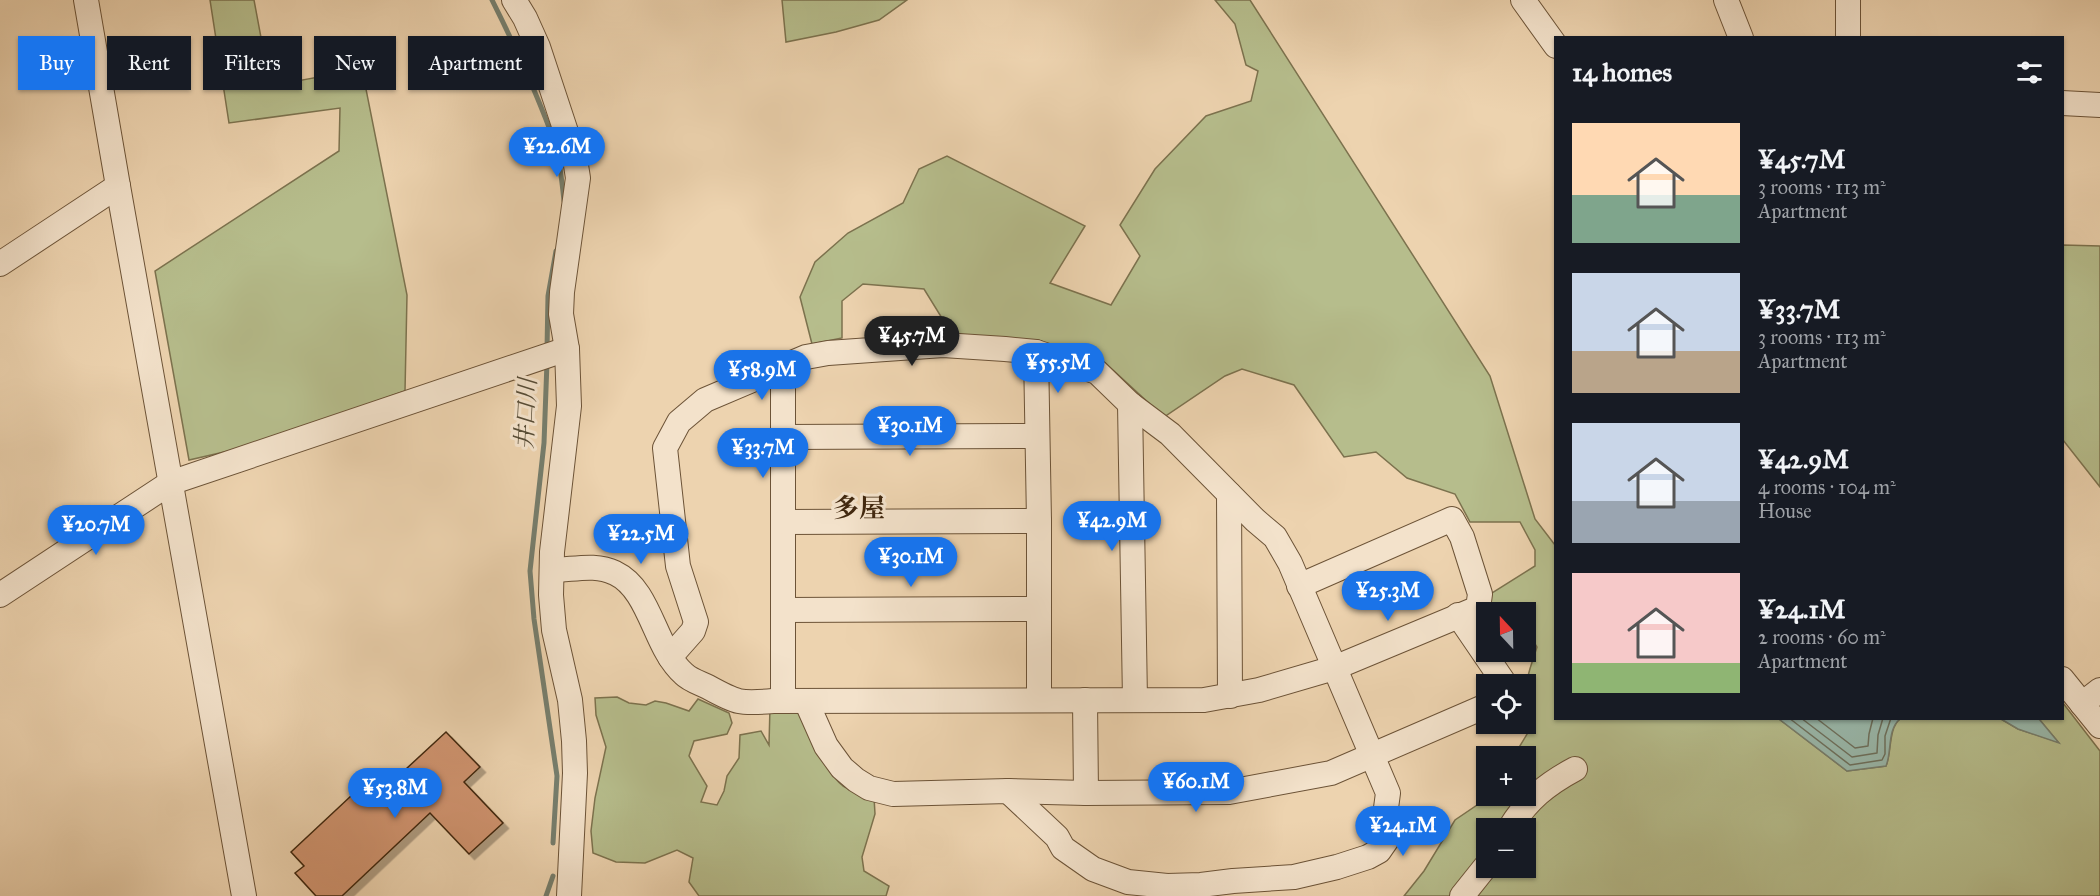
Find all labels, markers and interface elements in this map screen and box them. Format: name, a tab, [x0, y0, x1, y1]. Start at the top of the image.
chip: Buy	[18, 36, 95, 90]
chip: Rent	[107, 36, 191, 90]
chip: Filters	[203, 36, 302, 90]
chip: New	[314, 36, 396, 90]
chip: Apartment	[408, 36, 544, 90]
text: 14 homes	[1572, 56, 1672, 88]
icon: filters	[2013, 56, 2046, 89]
pin: ¥22.6M	[508, 127, 606, 178]
text: ¥22.6M	[523, 134, 591, 158]
text: ¥45.7M	[1758, 143, 1846, 175]
icon: home	[1620, 147, 1692, 219]
text: 3 rooms · 113 m²	[1758, 175, 1886, 199]
text: Apartment	[1758, 199, 1847, 223]
text: ¥33.7M	[1758, 293, 1840, 325]
icon: home	[1620, 297, 1692, 369]
pin: ¥45.7M	[863, 316, 961, 367]
text: ¥45.7M	[878, 323, 946, 347]
text: 3 rooms · 113 m²	[1758, 325, 1886, 349]
pin: ¥55.5M	[1009, 343, 1107, 394]
text: Apartment	[1758, 349, 1847, 373]
pin: ¥58.9M	[713, 350, 811, 401]
text: ¥55.5M	[1025, 350, 1091, 374]
text: ¥58.9M	[728, 357, 796, 381]
water label: 井口川	[509, 374, 543, 451]
pin: ¥30.1M	[861, 406, 959, 457]
text: ¥30.1M	[877, 413, 943, 437]
pin: ¥33.7M	[714, 428, 812, 479]
text: ¥33.7M	[731, 435, 795, 459]
text: ¥42.9M	[1758, 443, 1849, 475]
icon: home	[1620, 447, 1692, 519]
text: 4 rooms · 104 m²	[1758, 475, 1896, 499]
district label: 多屋	[833, 492, 885, 524]
text: House	[1758, 499, 1812, 523]
pin: ¥42.9M	[1063, 501, 1161, 552]
pin: ¥20.7M	[47, 505, 145, 556]
text: ¥42.9M	[1077, 508, 1147, 532]
text: ¥20.7M	[62, 512, 130, 536]
pin: ¥22.5M	[592, 514, 690, 565]
text: ¥22.5M	[608, 521, 674, 545]
pin: ¥30.1M	[862, 537, 960, 588]
text: ¥30.1M	[878, 544, 944, 568]
pin: ¥25.3M	[1339, 571, 1437, 622]
text: ¥25.3M	[1356, 578, 1420, 602]
text: ¥24.1M	[1758, 593, 1845, 625]
icon: home	[1620, 597, 1692, 669]
north arrow	[1476, 602, 1536, 662]
map controls	[1476, 602, 1536, 878]
text: 2 rooms · 60 m²	[1758, 625, 1886, 649]
text: Apartment	[1758, 649, 1847, 673]
button: locate	[1476, 674, 1536, 734]
button: +	[1476, 746, 1536, 806]
pin: ¥60.1M	[1147, 762, 1245, 813]
pin: ¥53.8M	[346, 768, 444, 819]
text: ¥60.1M	[1162, 769, 1230, 793]
text: ¥53.8M	[362, 775, 428, 799]
pin: ¥24.1M	[1354, 806, 1452, 857]
text: ¥24.1M	[1369, 813, 1437, 837]
button: −	[1476, 818, 1536, 878]

